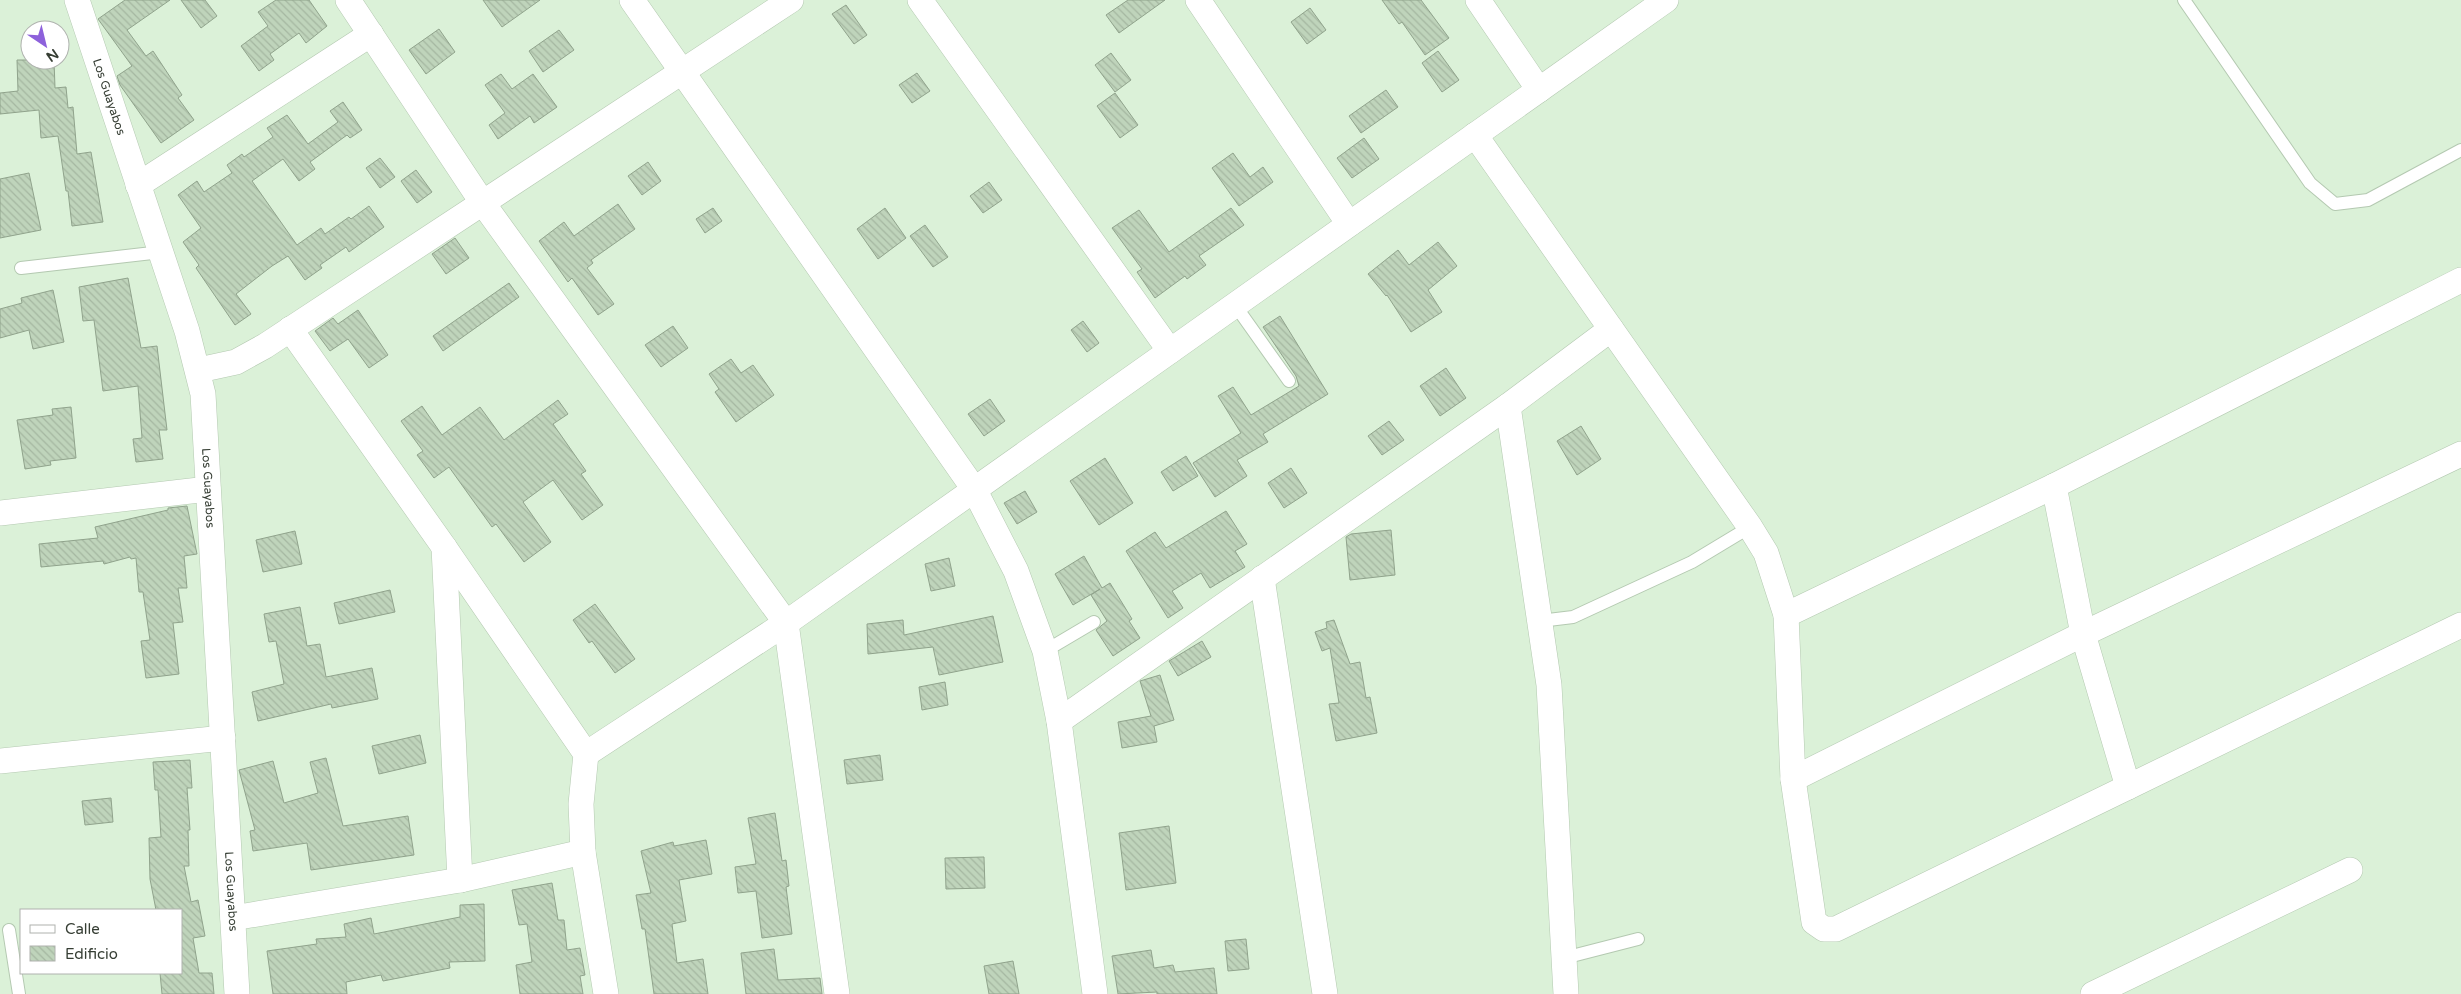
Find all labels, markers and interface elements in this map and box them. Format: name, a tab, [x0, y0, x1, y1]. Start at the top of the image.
north arrow	[20, 20, 70, 70]
text: N	[43, 45, 62, 65]
street label: Los Guayabos	[90, 57, 128, 137]
street label: Los Guayabos	[199, 448, 218, 529]
street label: Los Guayabos	[222, 851, 240, 932]
legend	[20, 909, 182, 974]
text: Calle	[65, 920, 100, 938]
text: Edificio	[65, 945, 118, 963]

